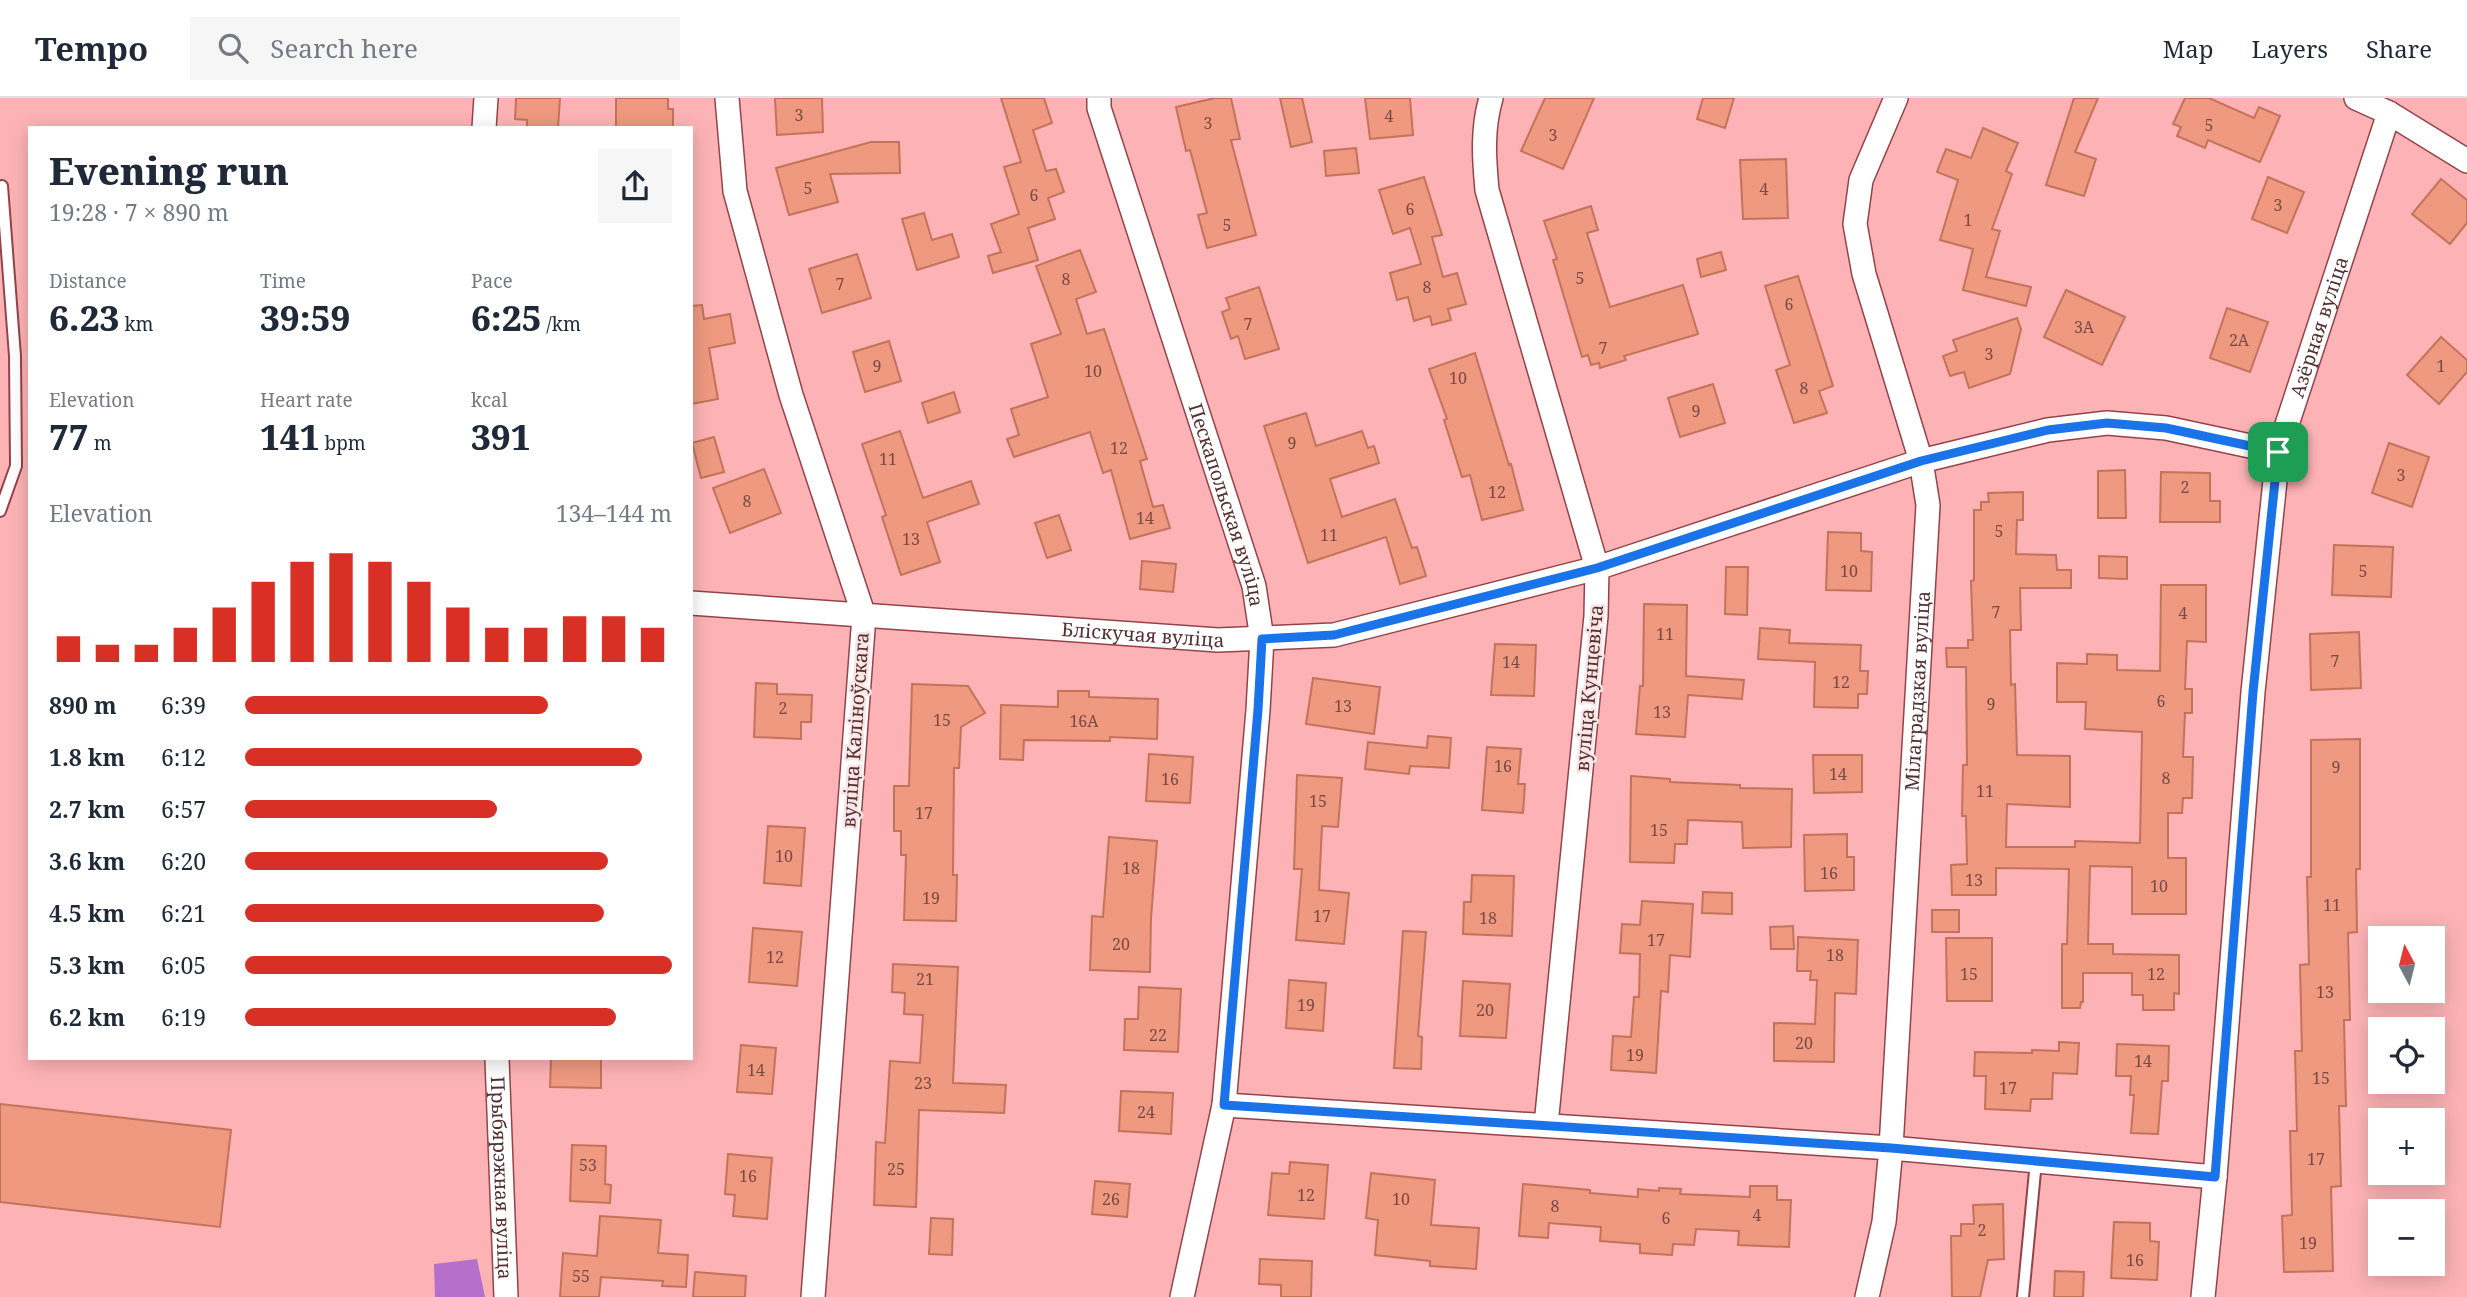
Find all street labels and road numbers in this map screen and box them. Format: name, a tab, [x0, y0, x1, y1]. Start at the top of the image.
street label: Азёрная вуліца	[2284, 253, 2354, 401]
street label: Пескапольская вуліца	[1183, 400, 1270, 608]
street label: Мілаградзкая вуліца	[1899, 590, 1936, 792]
street label: вуліца Кунцевіча	[1569, 604, 1609, 772]
street label: Бліскучая вуліца	[1061, 616, 1225, 653]
street label: вуліца Каліноўскага	[835, 631, 875, 829]
street label: Прыбярэжная вуліца	[485, 1076, 518, 1280]

